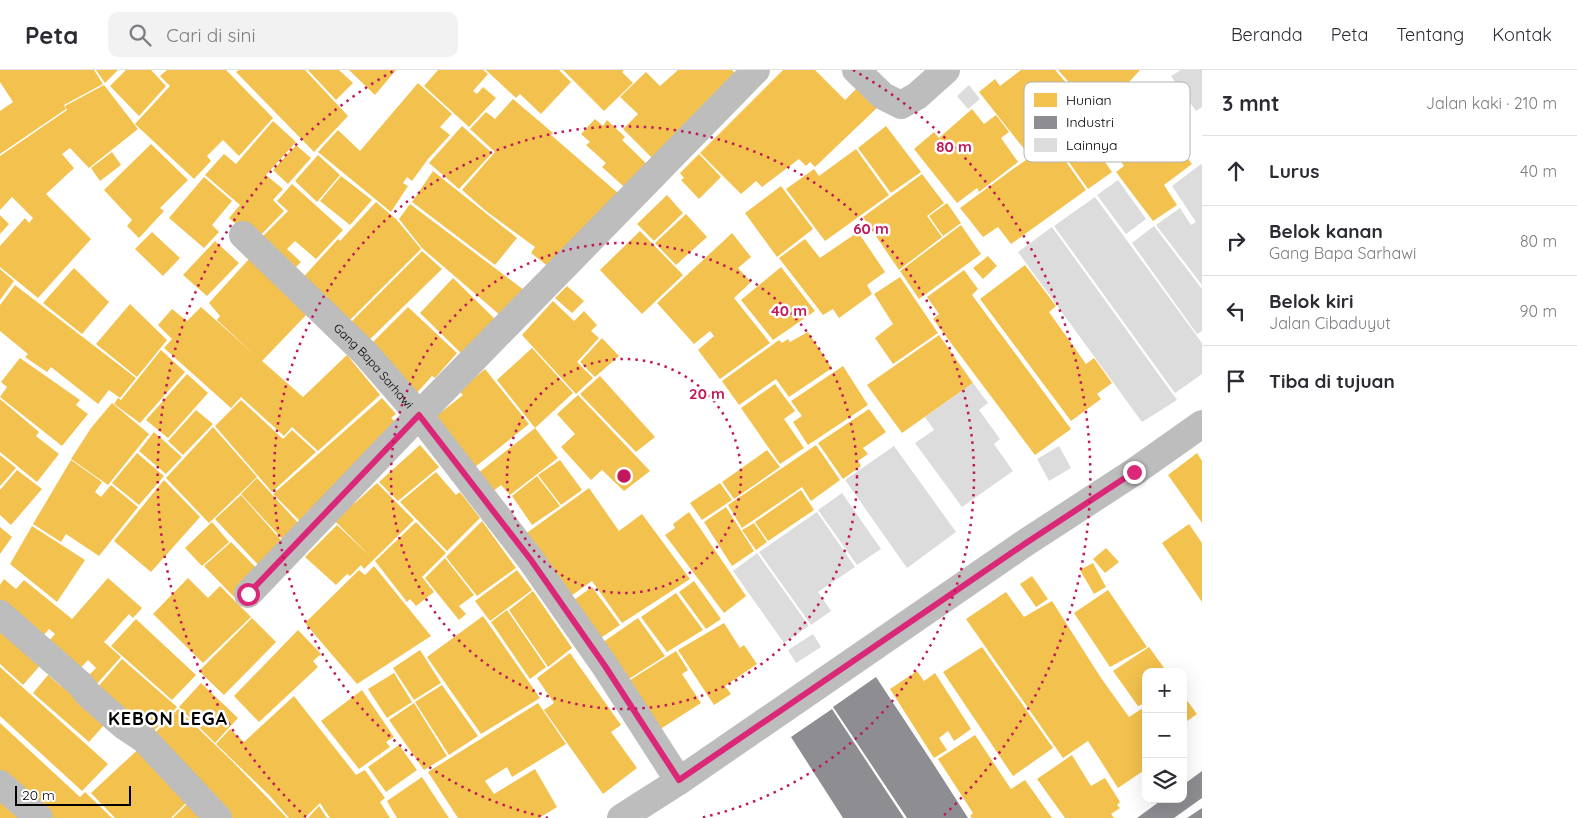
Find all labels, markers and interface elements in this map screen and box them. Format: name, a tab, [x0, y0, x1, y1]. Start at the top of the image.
search box	[108, 12, 458, 57]
text: Peta	[25, 20, 78, 50]
icon: search	[126, 21, 154, 49]
text: Cari di sini	[166, 23, 256, 47]
text: Beranda	[1231, 23, 1303, 46]
text: Peta	[1331, 23, 1368, 46]
text: Tentang	[1396, 23, 1464, 46]
text: Kontak	[1492, 23, 1552, 46]
legend	[1024, 82, 1190, 162]
text: 3 mnt	[1222, 90, 1280, 116]
text: Hunian	[1066, 91, 1112, 109]
text: Jalan kaki · 210 m	[1426, 93, 1557, 113]
text: Industri	[1066, 113, 1114, 131]
text: Lainnya	[1066, 136, 1117, 154]
text: 80 m	[936, 137, 972, 156]
icon: ahead	[1222, 157, 1250, 185]
text: Lurus	[1269, 159, 1319, 183]
text: 40 m	[1520, 161, 1557, 181]
text: 60 m	[853, 219, 889, 238]
text: Belok kanan	[1269, 219, 1383, 243]
icon: right	[1222, 227, 1250, 255]
text: 80 m	[1520, 231, 1557, 251]
text: Gang Bapa Sarhawi	[1269, 243, 1417, 263]
text: Belok kiri	[1269, 289, 1354, 313]
icon: left	[1222, 297, 1250, 325]
text: 40 m	[771, 301, 807, 320]
text: 90 m	[1520, 301, 1557, 321]
text: Jalan Cibaduyut	[1269, 313, 1391, 333]
street label: Gang Bapa Sarhawi	[331, 320, 417, 411]
icon: arrive	[1222, 367, 1250, 395]
text: Tiba di tujuan	[1269, 369, 1395, 393]
text: 20 m	[689, 384, 725, 403]
route end	[1123, 461, 1146, 484]
centre of rings	[615, 467, 633, 485]
route start	[237, 583, 260, 606]
map controls	[1142, 668, 1187, 803]
button: +	[1142, 668, 1187, 713]
district label: KEBON LEGA	[108, 707, 228, 730]
button: −	[1142, 713, 1187, 758]
button: layers	[1142, 758, 1187, 803]
scale bar	[15, 783, 131, 806]
text: 20 m	[22, 786, 55, 804]

